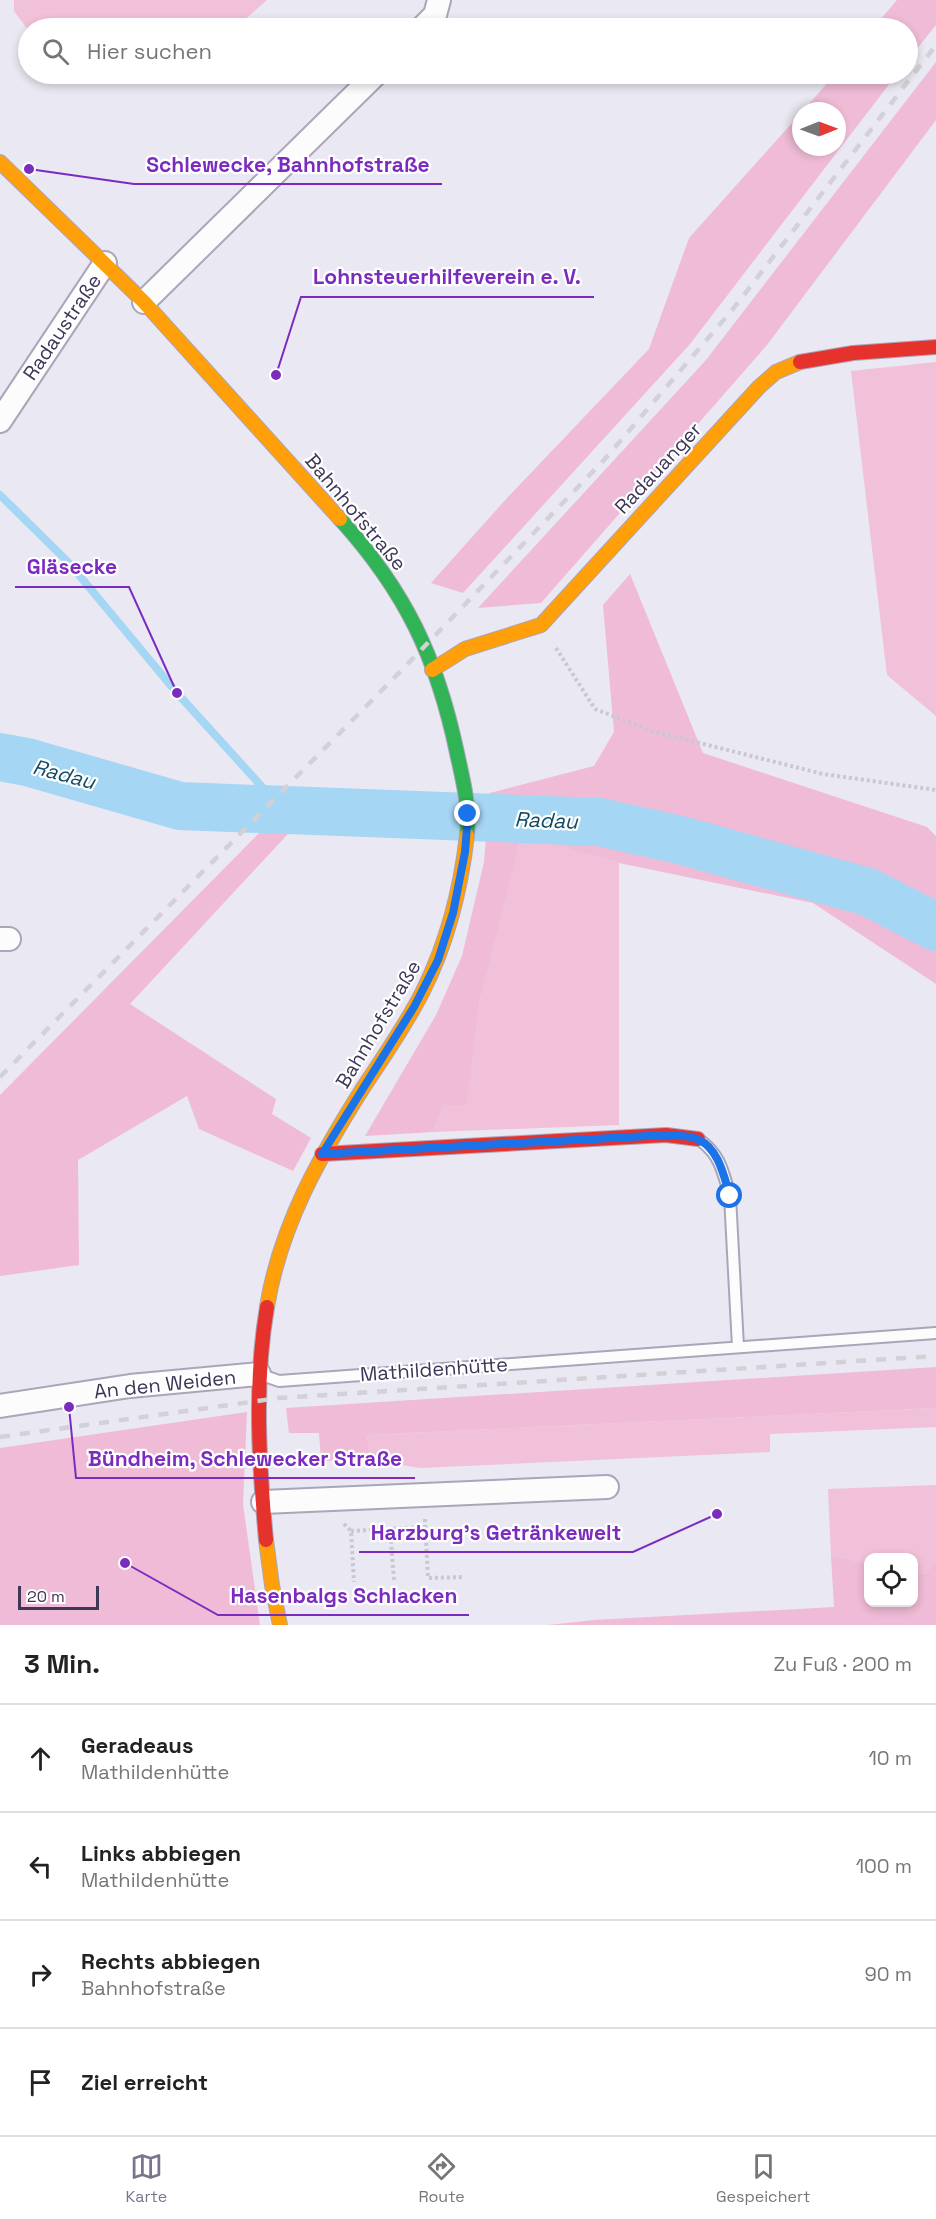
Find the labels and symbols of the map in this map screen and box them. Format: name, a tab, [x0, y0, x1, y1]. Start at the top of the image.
north arrow	[792, 102, 846, 156]
callout: Schlewecke, Bahnhofstraße	[134, 145, 442, 184]
text: Schlewecke, Bahnhofstraße	[146, 151, 430, 178]
callout: Lohnsteuerhilfeverein e. V.	[301, 258, 594, 297]
text: Lohnsteuerhilfeverein e. V.	[313, 263, 581, 290]
street label: Radaustraße	[17, 269, 107, 385]
street label: Radauanger	[609, 417, 707, 519]
street label: Bahnhofstraße	[300, 448, 412, 576]
callout: Gläsecke	[15, 548, 129, 587]
text: Gläsecke	[27, 553, 117, 580]
water label: Radau	[30, 753, 99, 796]
route end	[454, 800, 480, 826]
water label: Radau	[514, 805, 579, 835]
street label: Bahnhofstraße	[330, 955, 426, 1093]
route start	[716, 1182, 742, 1208]
street label: Mathildenhütte	[359, 1351, 509, 1387]
street label: An den Weiden	[93, 1364, 237, 1404]
callout: Bündheim, Schlewecker Straße	[76, 1439, 415, 1478]
text: Bündheim, Schlewecker Straße	[88, 1445, 402, 1472]
callout: Harzburg's Getränkewelt	[359, 1513, 633, 1552]
text: Harzburg's Getränkewelt	[371, 1519, 621, 1546]
callout: Hasenbalgs Schlacken	[218, 1576, 469, 1615]
text: Hasenbalgs Schlacken	[231, 1582, 457, 1609]
scale bar	[18, 1583, 99, 1610]

